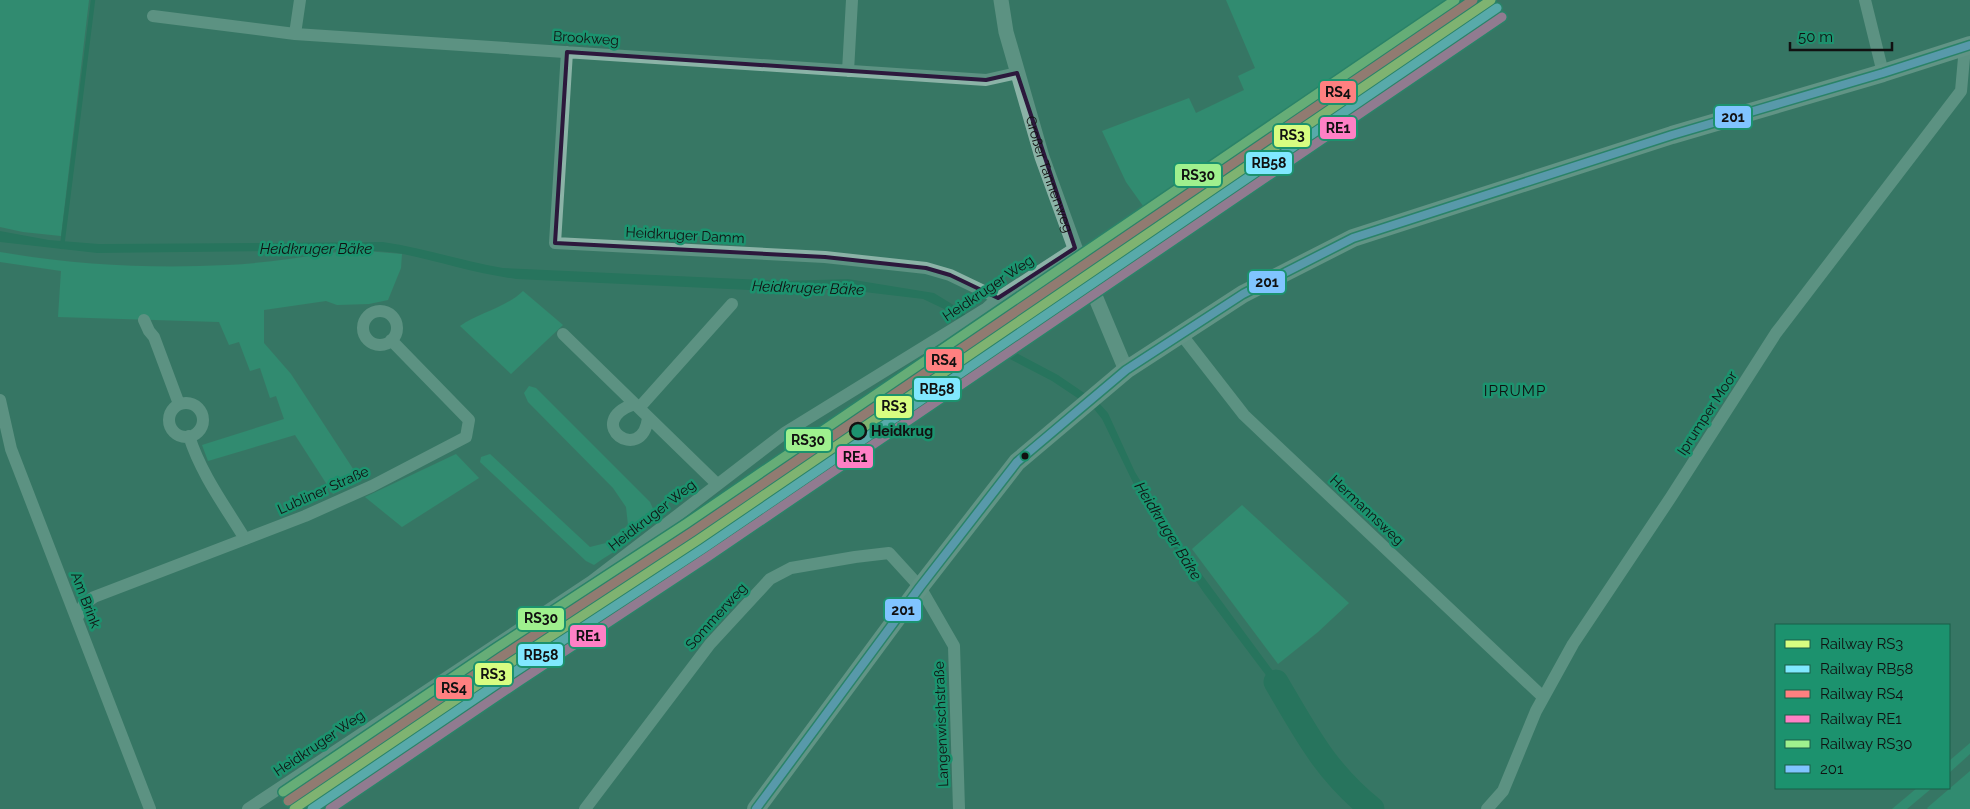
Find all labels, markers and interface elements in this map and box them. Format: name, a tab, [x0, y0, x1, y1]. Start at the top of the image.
scale bar	[1790, 20, 1892, 52]
street label: Brookweg	[552, 28, 620, 48]
text: 50 m	[1798, 28, 1833, 46]
line badge: RS4	[1319, 80, 1357, 104]
text: RS4	[1325, 84, 1351, 100]
line badge: 201	[1714, 105, 1752, 129]
text: 201	[1721, 109, 1745, 125]
street label: Großer Tannenweg	[1023, 114, 1077, 235]
line badge: RE1	[1319, 116, 1357, 140]
text: RE1	[1326, 120, 1350, 136]
line badge: RS3	[1273, 124, 1311, 148]
text: RS3	[1279, 127, 1305, 143]
line badge: RB58	[1245, 151, 1293, 175]
text: RB58	[1251, 155, 1287, 171]
line badge: RS30	[1174, 163, 1222, 187]
text: RS30	[1181, 167, 1215, 183]
street label: Heidkruger Damm	[625, 224, 745, 246]
water label: Heidkruger Bäke	[260, 240, 372, 258]
street label: Heidkruger Weg	[940, 252, 1036, 324]
line badge: 201	[1248, 270, 1286, 294]
text: 201	[1255, 274, 1279, 290]
water label: Heidkruger Bäke	[751, 277, 865, 299]
line badge: RS4	[925, 348, 963, 372]
text: RS4	[931, 352, 957, 368]
street label: Iprumper Moor	[1674, 368, 1740, 458]
line badge: RB58	[913, 377, 961, 401]
text: RB58	[919, 381, 955, 397]
district label: IPRUMP	[1484, 382, 1546, 400]
line badge: RS3	[875, 395, 913, 419]
text: RS3	[881, 398, 907, 414]
marker: Heidkrug	[849, 422, 867, 440]
place label: Heidkrug	[871, 423, 933, 439]
line badge: RS30	[785, 428, 832, 452]
text: RS30	[791, 432, 825, 448]
line badge: RE1	[836, 445, 874, 469]
text: RE1	[843, 449, 867, 465]
unlabelled marker	[1020, 451, 1030, 461]
street label: Lubliner Straße	[275, 463, 371, 517]
street label: Hermannsweg	[1327, 472, 1407, 548]
street label: Heidkruger Weg	[605, 476, 699, 554]
water label: Heidkruger Bäke	[1131, 479, 1205, 583]
street label: Am Brink	[68, 570, 104, 631]
street label: Sommerweg	[682, 580, 750, 652]
line badge: 201	[884, 598, 922, 622]
text: 201	[891, 602, 915, 618]
line badge: RS30	[517, 607, 565, 631]
text: RS30	[524, 610, 558, 626]
line badge: RE1	[569, 624, 607, 648]
legend	[1775, 624, 1950, 789]
text: RE1	[576, 628, 600, 644]
text: Railway RS3	[1820, 635, 1903, 653]
line badge: RB58	[517, 643, 564, 667]
text: RB58	[523, 647, 559, 663]
text: Railway RB58	[1820, 660, 1913, 678]
street label: Langenwischstraße	[931, 661, 951, 787]
line badge: RS3	[474, 662, 513, 686]
text: RS3	[480, 666, 506, 682]
line badge: RS4	[435, 676, 473, 700]
text: RS4	[441, 680, 467, 696]
text: Railway RS4	[1820, 685, 1904, 703]
street label: Heidkruger Weg	[271, 707, 367, 779]
text: Railway RE1	[1820, 710, 1902, 728]
text: Railway RS30	[1820, 735, 1913, 753]
text: 201	[1820, 760, 1844, 778]

